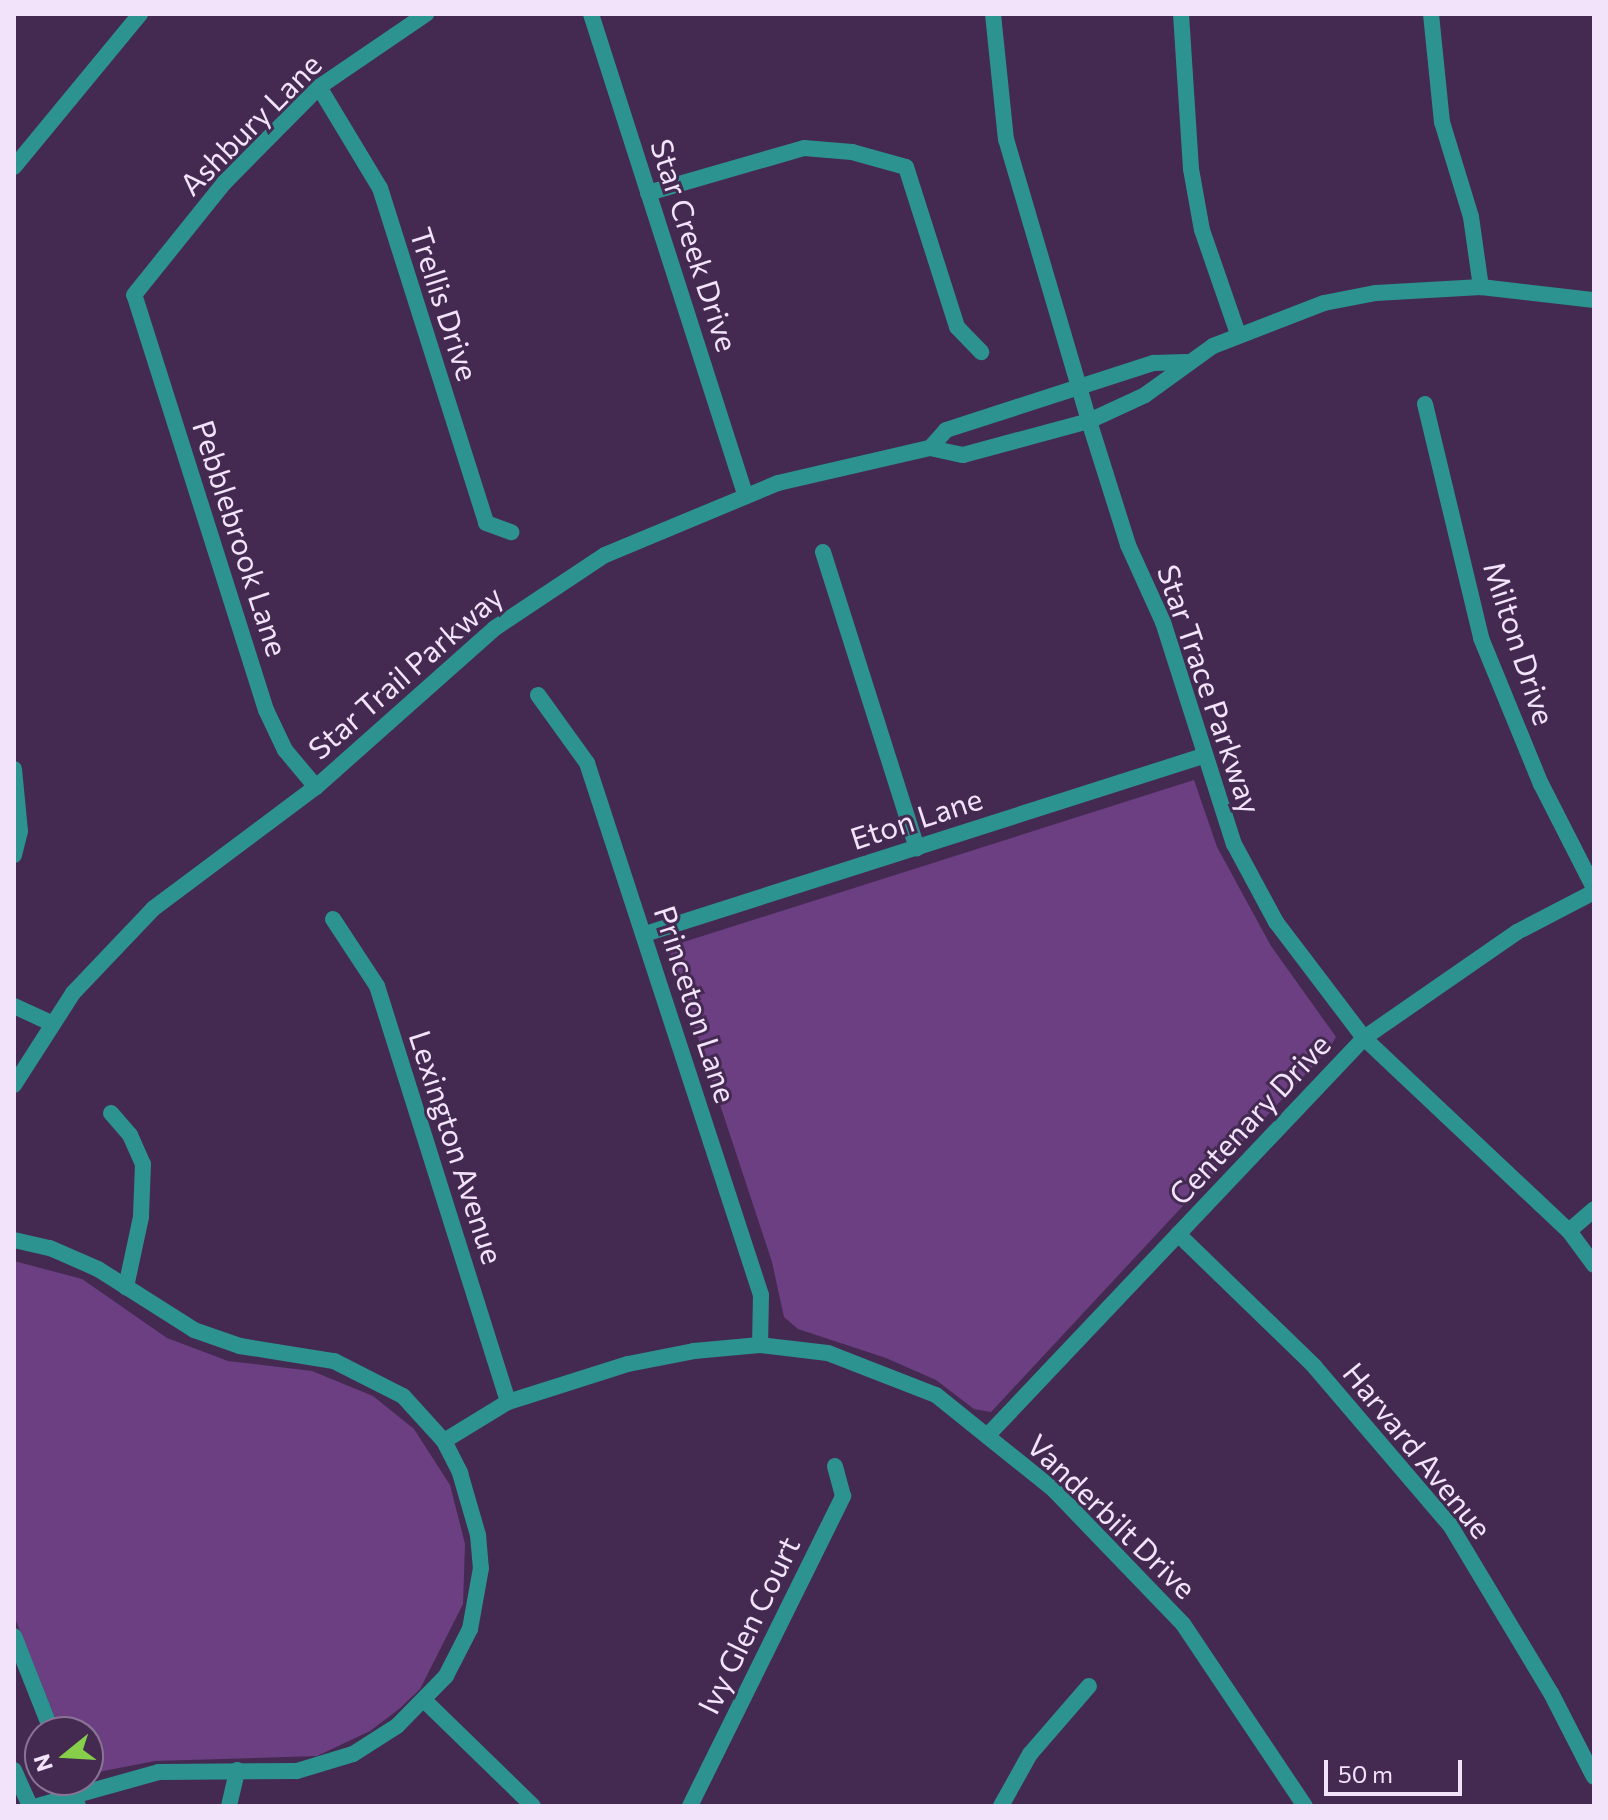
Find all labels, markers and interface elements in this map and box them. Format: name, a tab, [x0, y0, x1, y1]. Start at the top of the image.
street label: Ashbury Lane	[172, 46, 328, 202]
street label: Star Creek Drive	[644, 134, 746, 356]
street label: Trellis Drive	[403, 223, 487, 385]
street label: Pebblebrook Lane	[186, 415, 296, 661]
street label: Milton Drive	[1477, 557, 1563, 729]
street label: Star Trace Parkway	[1151, 560, 1269, 818]
street label: Star Trail Parkway	[301, 578, 509, 766]
street label: Eton Lane	[846, 780, 986, 856]
street label: Princeton Lane	[647, 901, 745, 1107]
street label: Lexington Avenue	[402, 1026, 512, 1268]
street label: Centenary Drive	[1161, 1026, 1337, 1212]
street label: Harvard Avenue	[1336, 1355, 1500, 1545]
street label: Vanderbilt Drive	[1020, 1426, 1204, 1606]
street label: Ivy Glen Court	[690, 1530, 806, 1720]
north arrow	[24, 1716, 104, 1796]
scale bar	[1328, 1744, 1466, 1794]
text: N	[27, 1751, 58, 1775]
text: 50 m	[1338, 1759, 1393, 1788]

